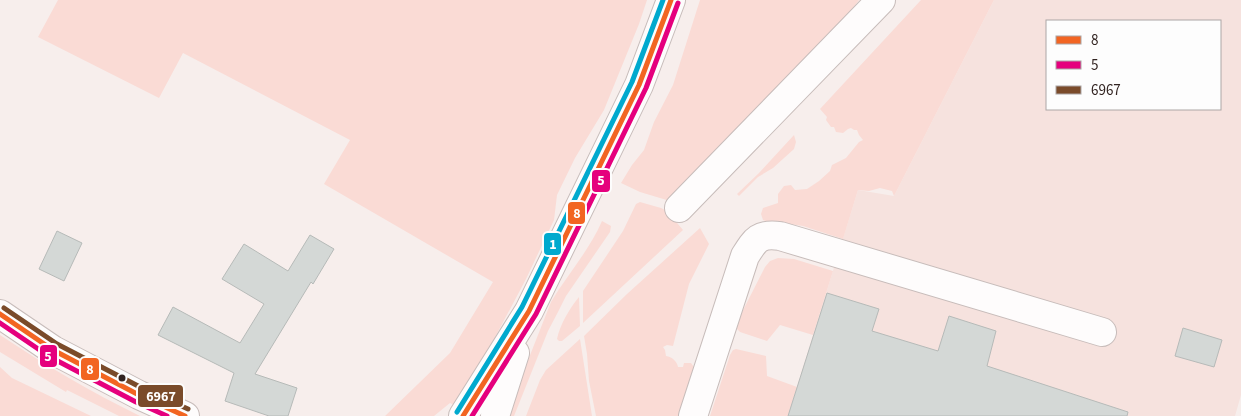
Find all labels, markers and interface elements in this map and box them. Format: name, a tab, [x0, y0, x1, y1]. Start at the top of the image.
legend	[1046, 20, 1221, 110]
text: 8	[1091, 30, 1098, 51]
text: 5	[1091, 55, 1098, 76]
text: 6967	[1091, 80, 1121, 101]
line badge: 5	[591, 169, 611, 193]
text: 5	[597, 171, 605, 191]
line badge: 8	[567, 201, 586, 225]
text: 8	[573, 204, 581, 224]
line badge: 1	[543, 232, 562, 256]
text: 1	[549, 235, 557, 255]
line badge: 5	[39, 344, 58, 368]
text: 5	[44, 347, 52, 367]
line badge: 8	[80, 357, 100, 381]
text: 8	[86, 360, 94, 380]
unlabelled marker	[117, 373, 127, 383]
line badge: 6967	[137, 384, 184, 408]
text: 6967	[146, 387, 176, 407]

